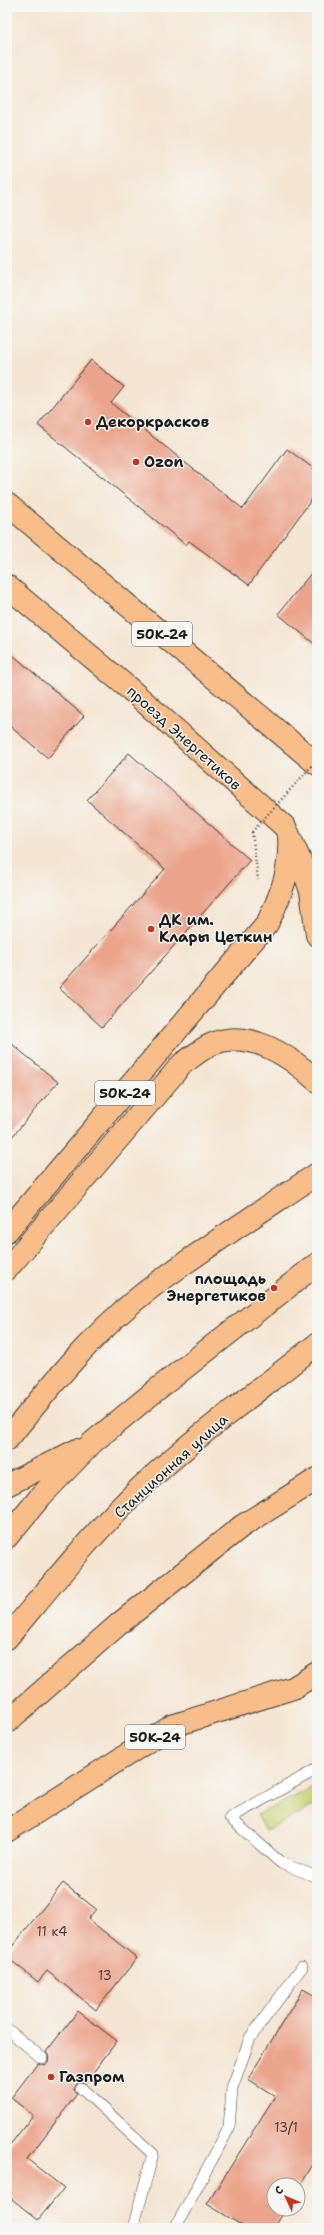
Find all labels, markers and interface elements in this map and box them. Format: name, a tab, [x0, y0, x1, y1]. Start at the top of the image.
place label: Декоркрасков	[96, 412, 209, 432]
marker: Декоркрасков	[83, 417, 93, 427]
place label: Ozon	[144, 452, 184, 472]
marker: Ozon	[131, 457, 141, 467]
road number: 50К-24	[132, 622, 192, 646]
street label: проезд Энергетиков	[123, 681, 246, 795]
place label: ДК им. Клары Цеткин	[159, 910, 272, 947]
marker: ДК им. Клары Цеткин	[146, 924, 156, 934]
road number: 50К-24	[95, 1081, 155, 1105]
place label: площадь Энергетиков	[167, 1269, 266, 1306]
marker: площадь Энергетиков	[269, 1283, 279, 1293]
street label: Станционная улица	[110, 1409, 233, 1523]
road number: 50К-24	[125, 1725, 185, 1749]
house number: 11 к4	[37, 1923, 67, 1940]
house number: 13	[98, 1967, 112, 1984]
place label: Газпром	[59, 2067, 125, 2087]
marker: Газпром	[46, 2072, 56, 2082]
house number: 13/1	[274, 2119, 298, 2136]
north arrow	[266, 2177, 306, 2217]
text: С	[271, 2183, 287, 2198]

